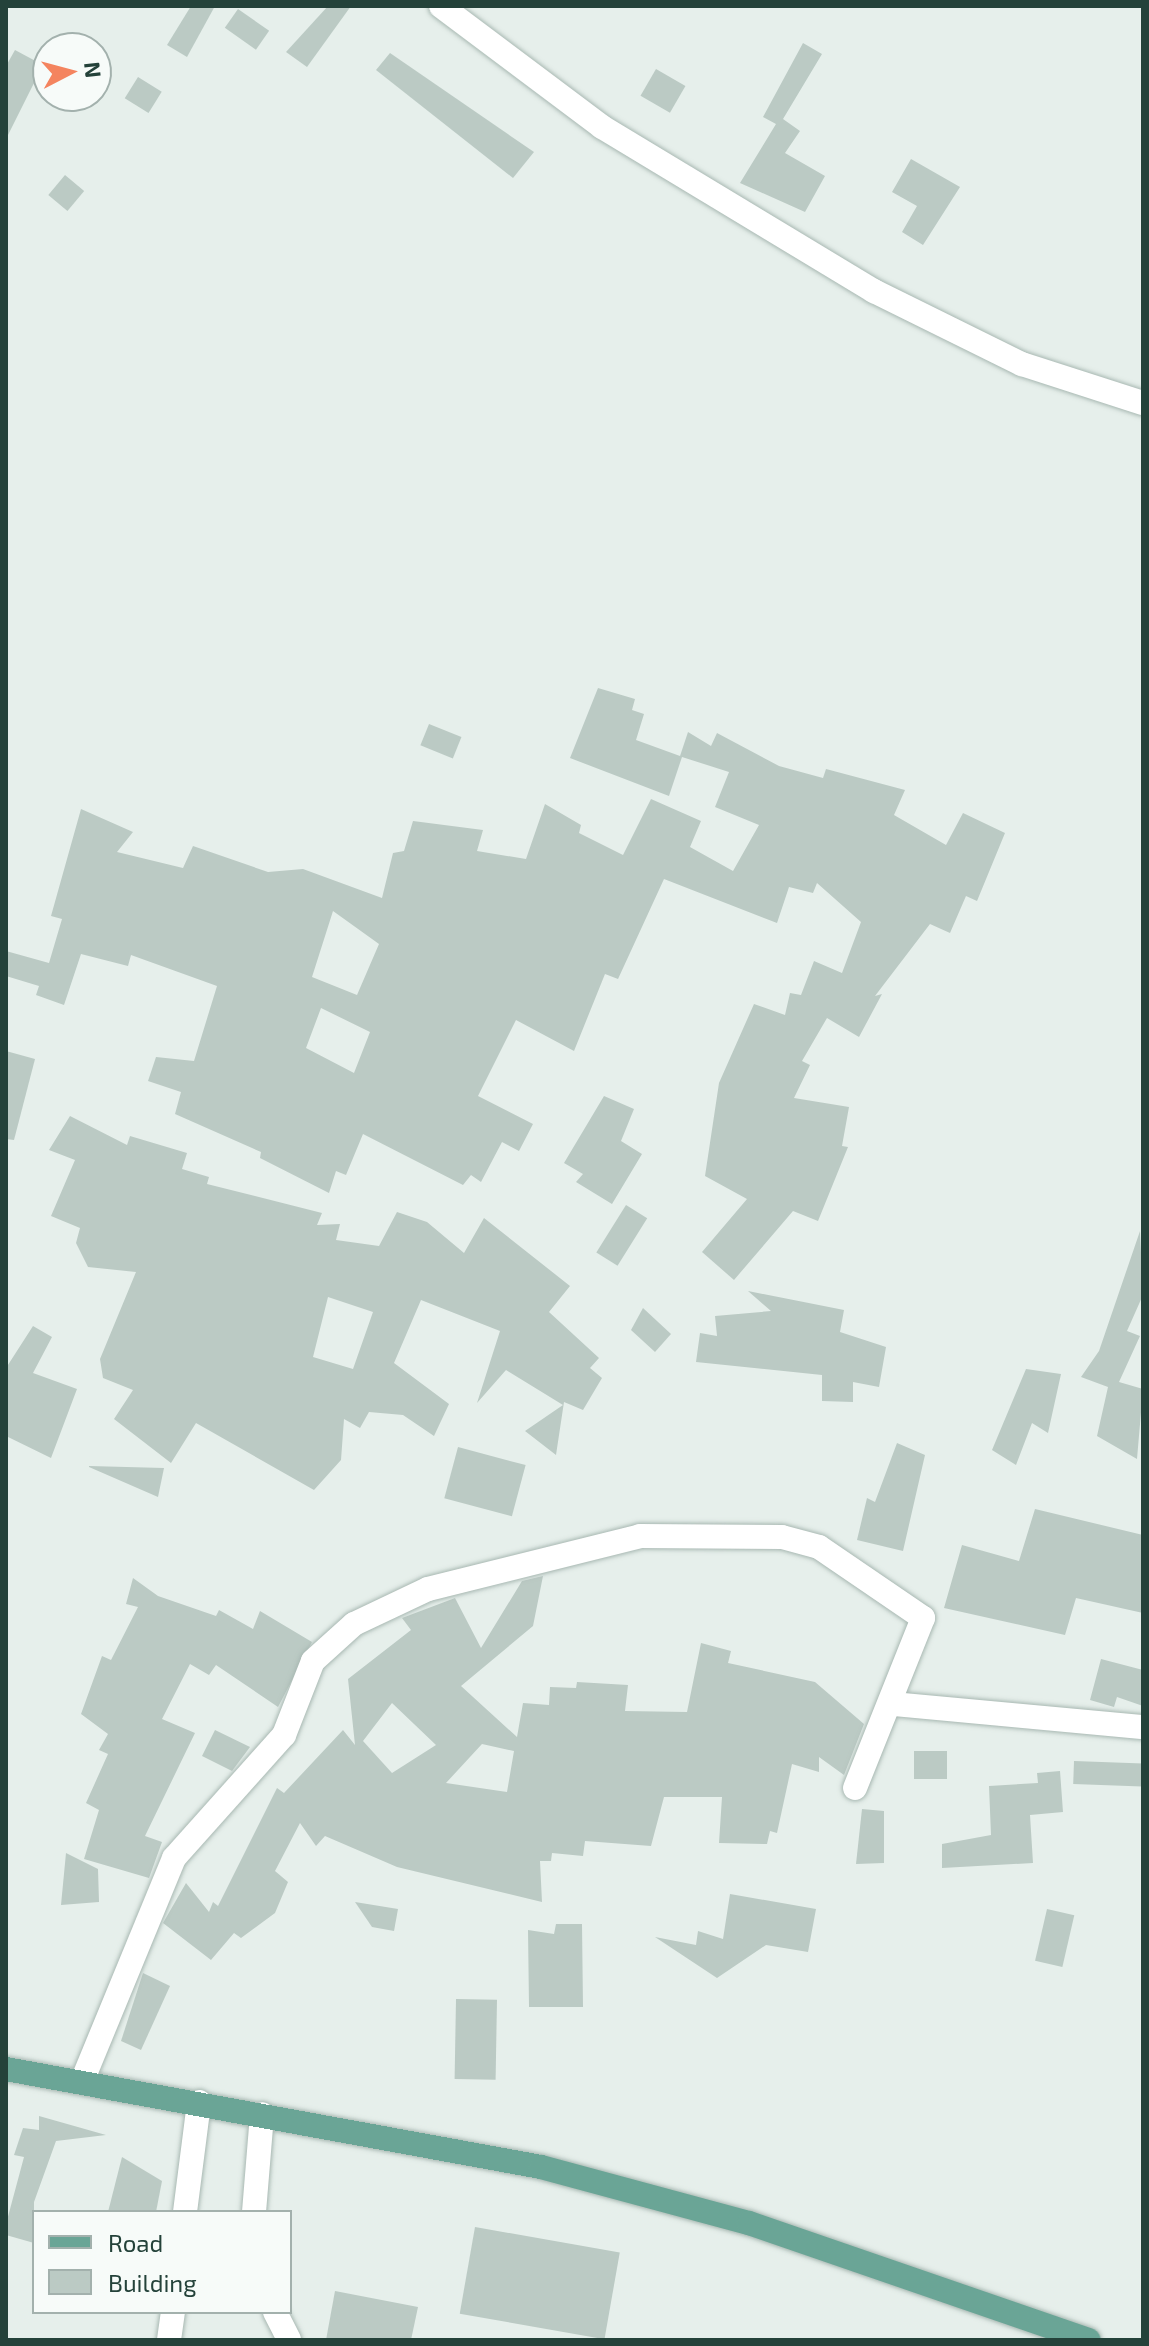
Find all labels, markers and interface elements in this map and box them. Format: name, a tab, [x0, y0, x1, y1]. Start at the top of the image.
north arrow	[32, 32, 112, 112]
text: N	[80, 60, 108, 79]
legend	[32, 2210, 292, 2314]
text: Road	[108, 2228, 163, 2257]
text: Building	[108, 2268, 197, 2297]

